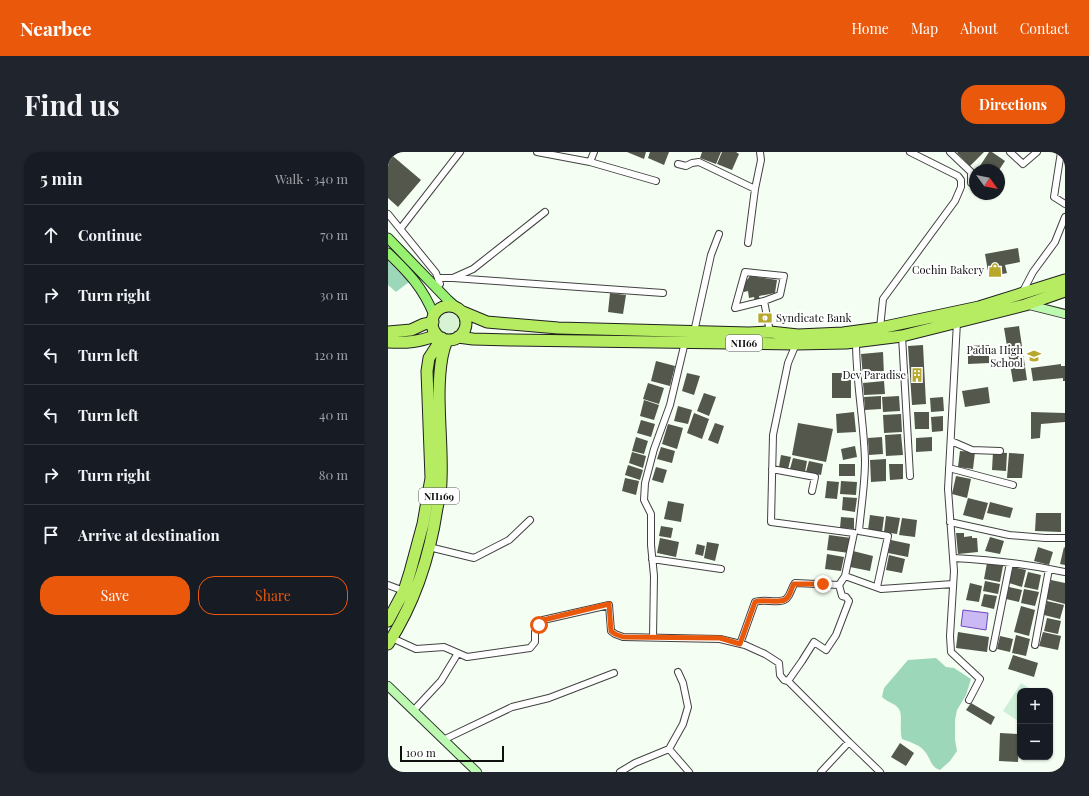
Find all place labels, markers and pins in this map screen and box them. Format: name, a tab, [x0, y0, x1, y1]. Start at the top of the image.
place label: Cochin Bakery	[912, 262, 984, 277]
shop icon: Cochin Bakery	[987, 262, 1003, 278]
bank icon: Syndicate Bank	[757, 310, 773, 326]
place label: Syndicate Bank	[776, 310, 852, 325]
place label: Padua High School	[966, 342, 1024, 370]
school or university icon: Padua High School	[1026, 348, 1042, 364]
place label: Dev Paradise	[842, 367, 906, 382]
building icon: Dev Paradise	[909, 367, 925, 383]

